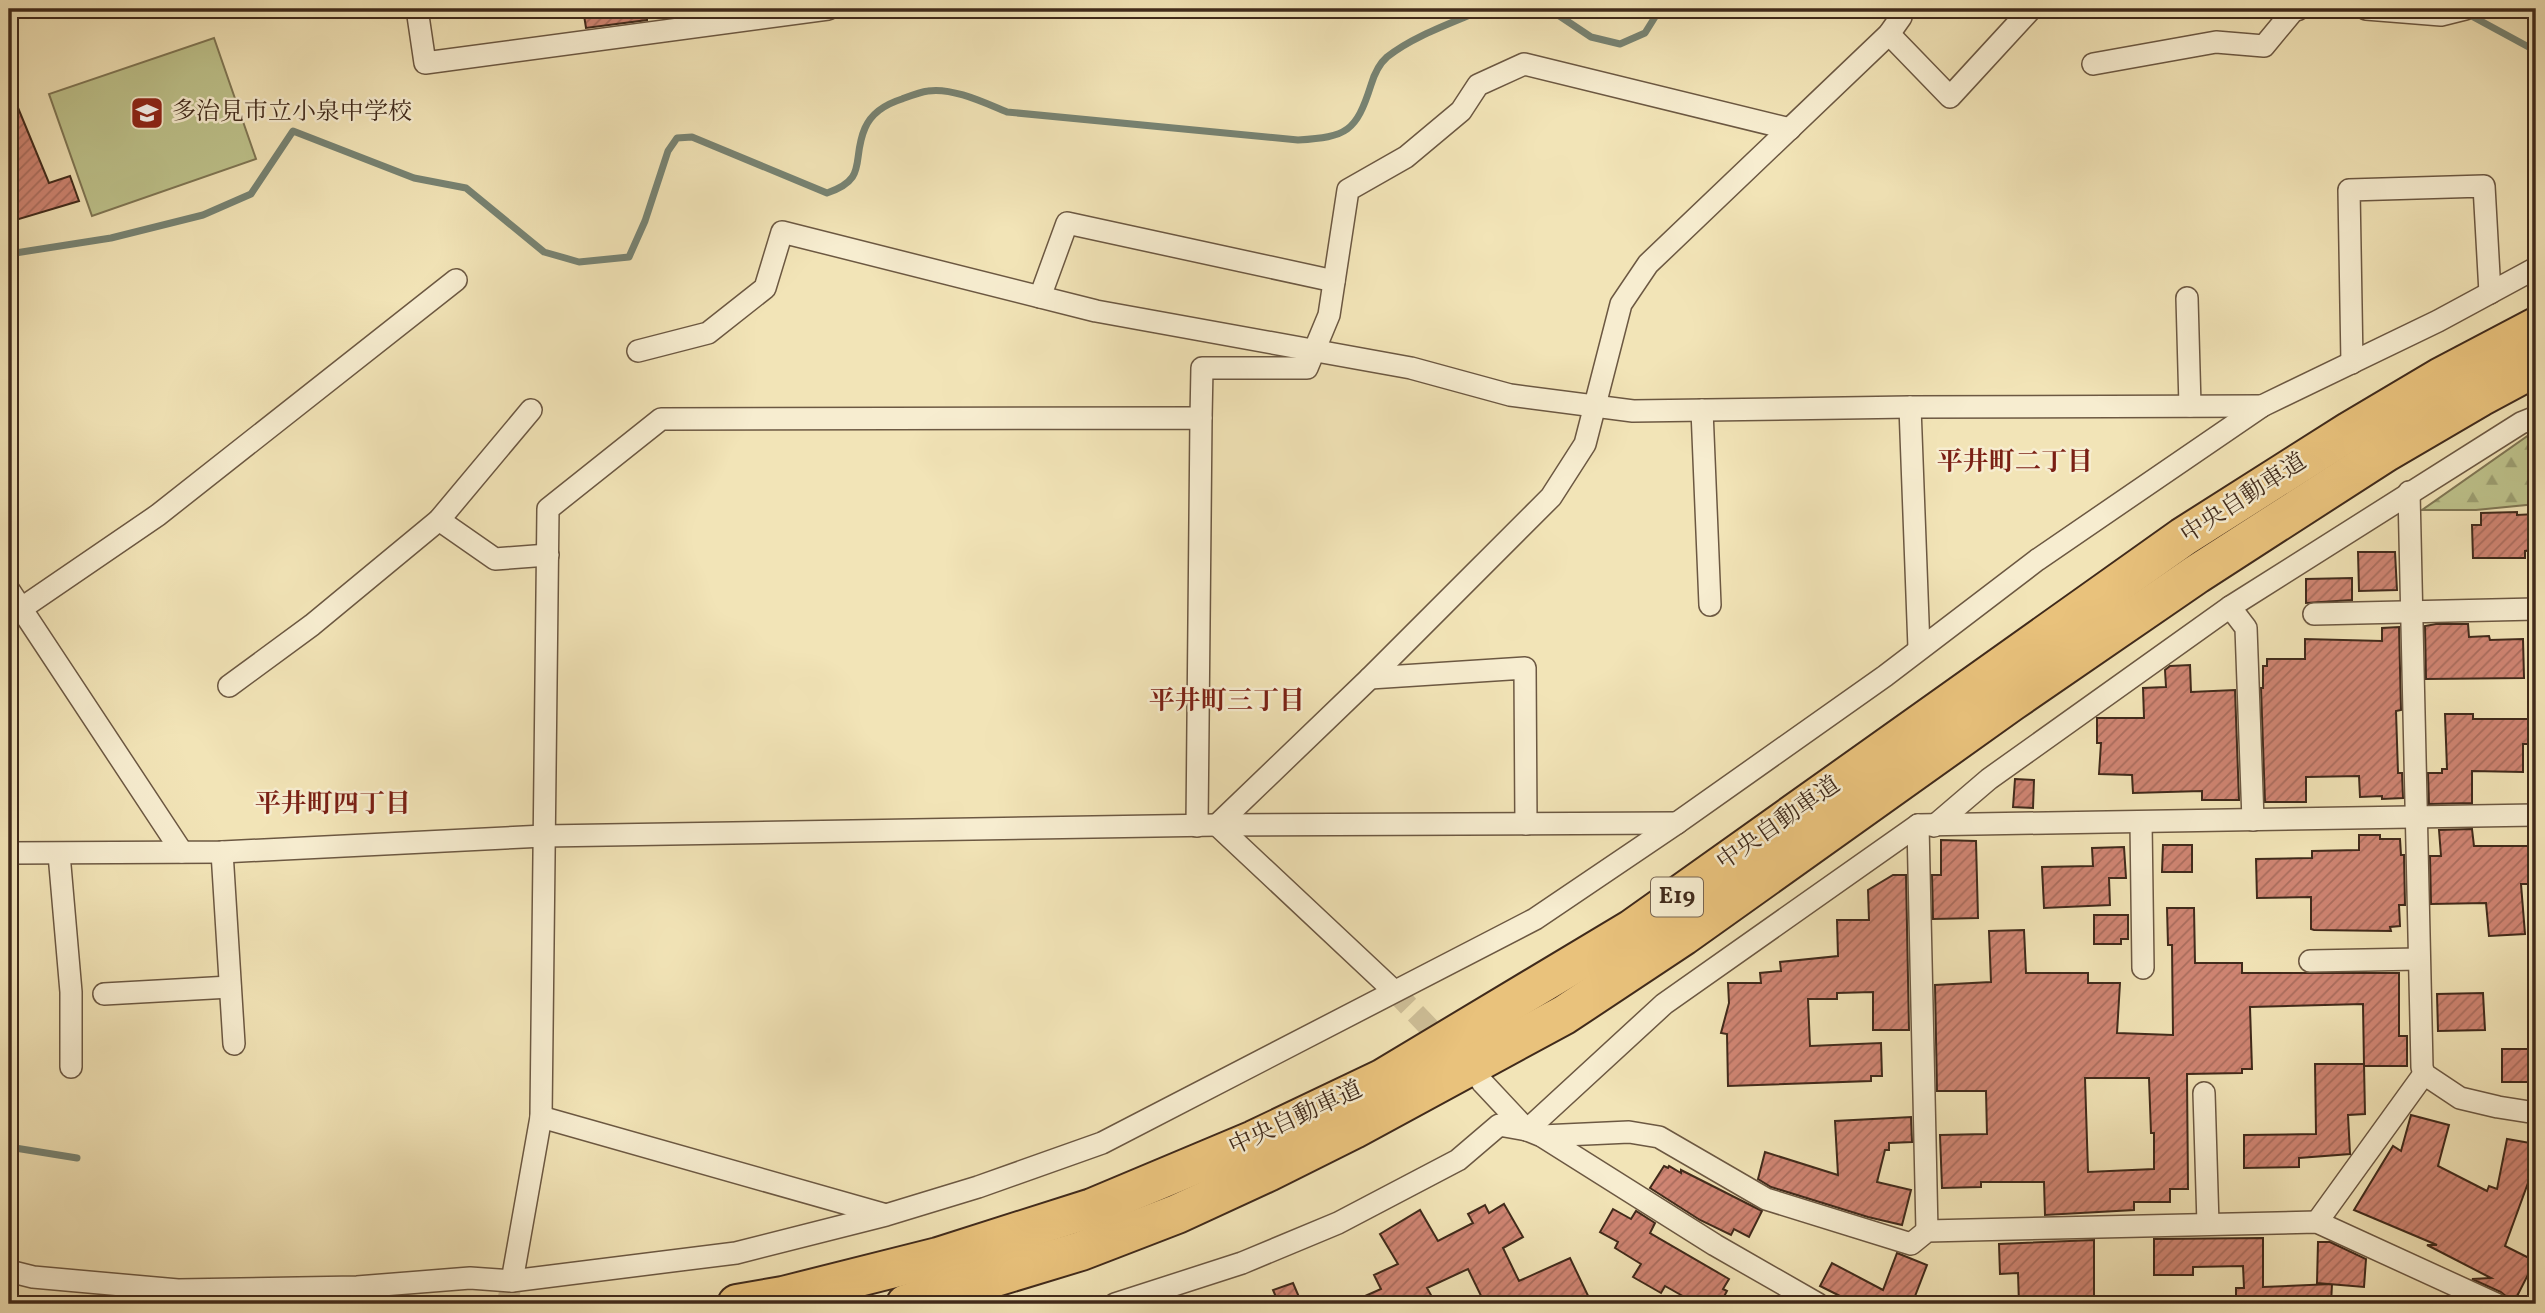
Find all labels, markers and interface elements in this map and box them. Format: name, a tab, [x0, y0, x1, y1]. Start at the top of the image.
school or university icon: 多治見市立小泉中学校	[128, 94, 166, 132]
place label: 多治見市立小泉中学校	[172, 96, 412, 130]
district label: 平井町二丁目	[1937, 445, 2093, 481]
street label: 中央自動車道	[2174, 446, 2314, 552]
district label: 平井町三丁目	[1149, 684, 1305, 720]
street label: 中央自動車道	[1710, 769, 1848, 879]
district label: 平井町四丁目	[255, 787, 411, 823]
road number: E19	[1651, 877, 1703, 916]
street label: 中央自動車道	[1224, 1073, 1368, 1165]

